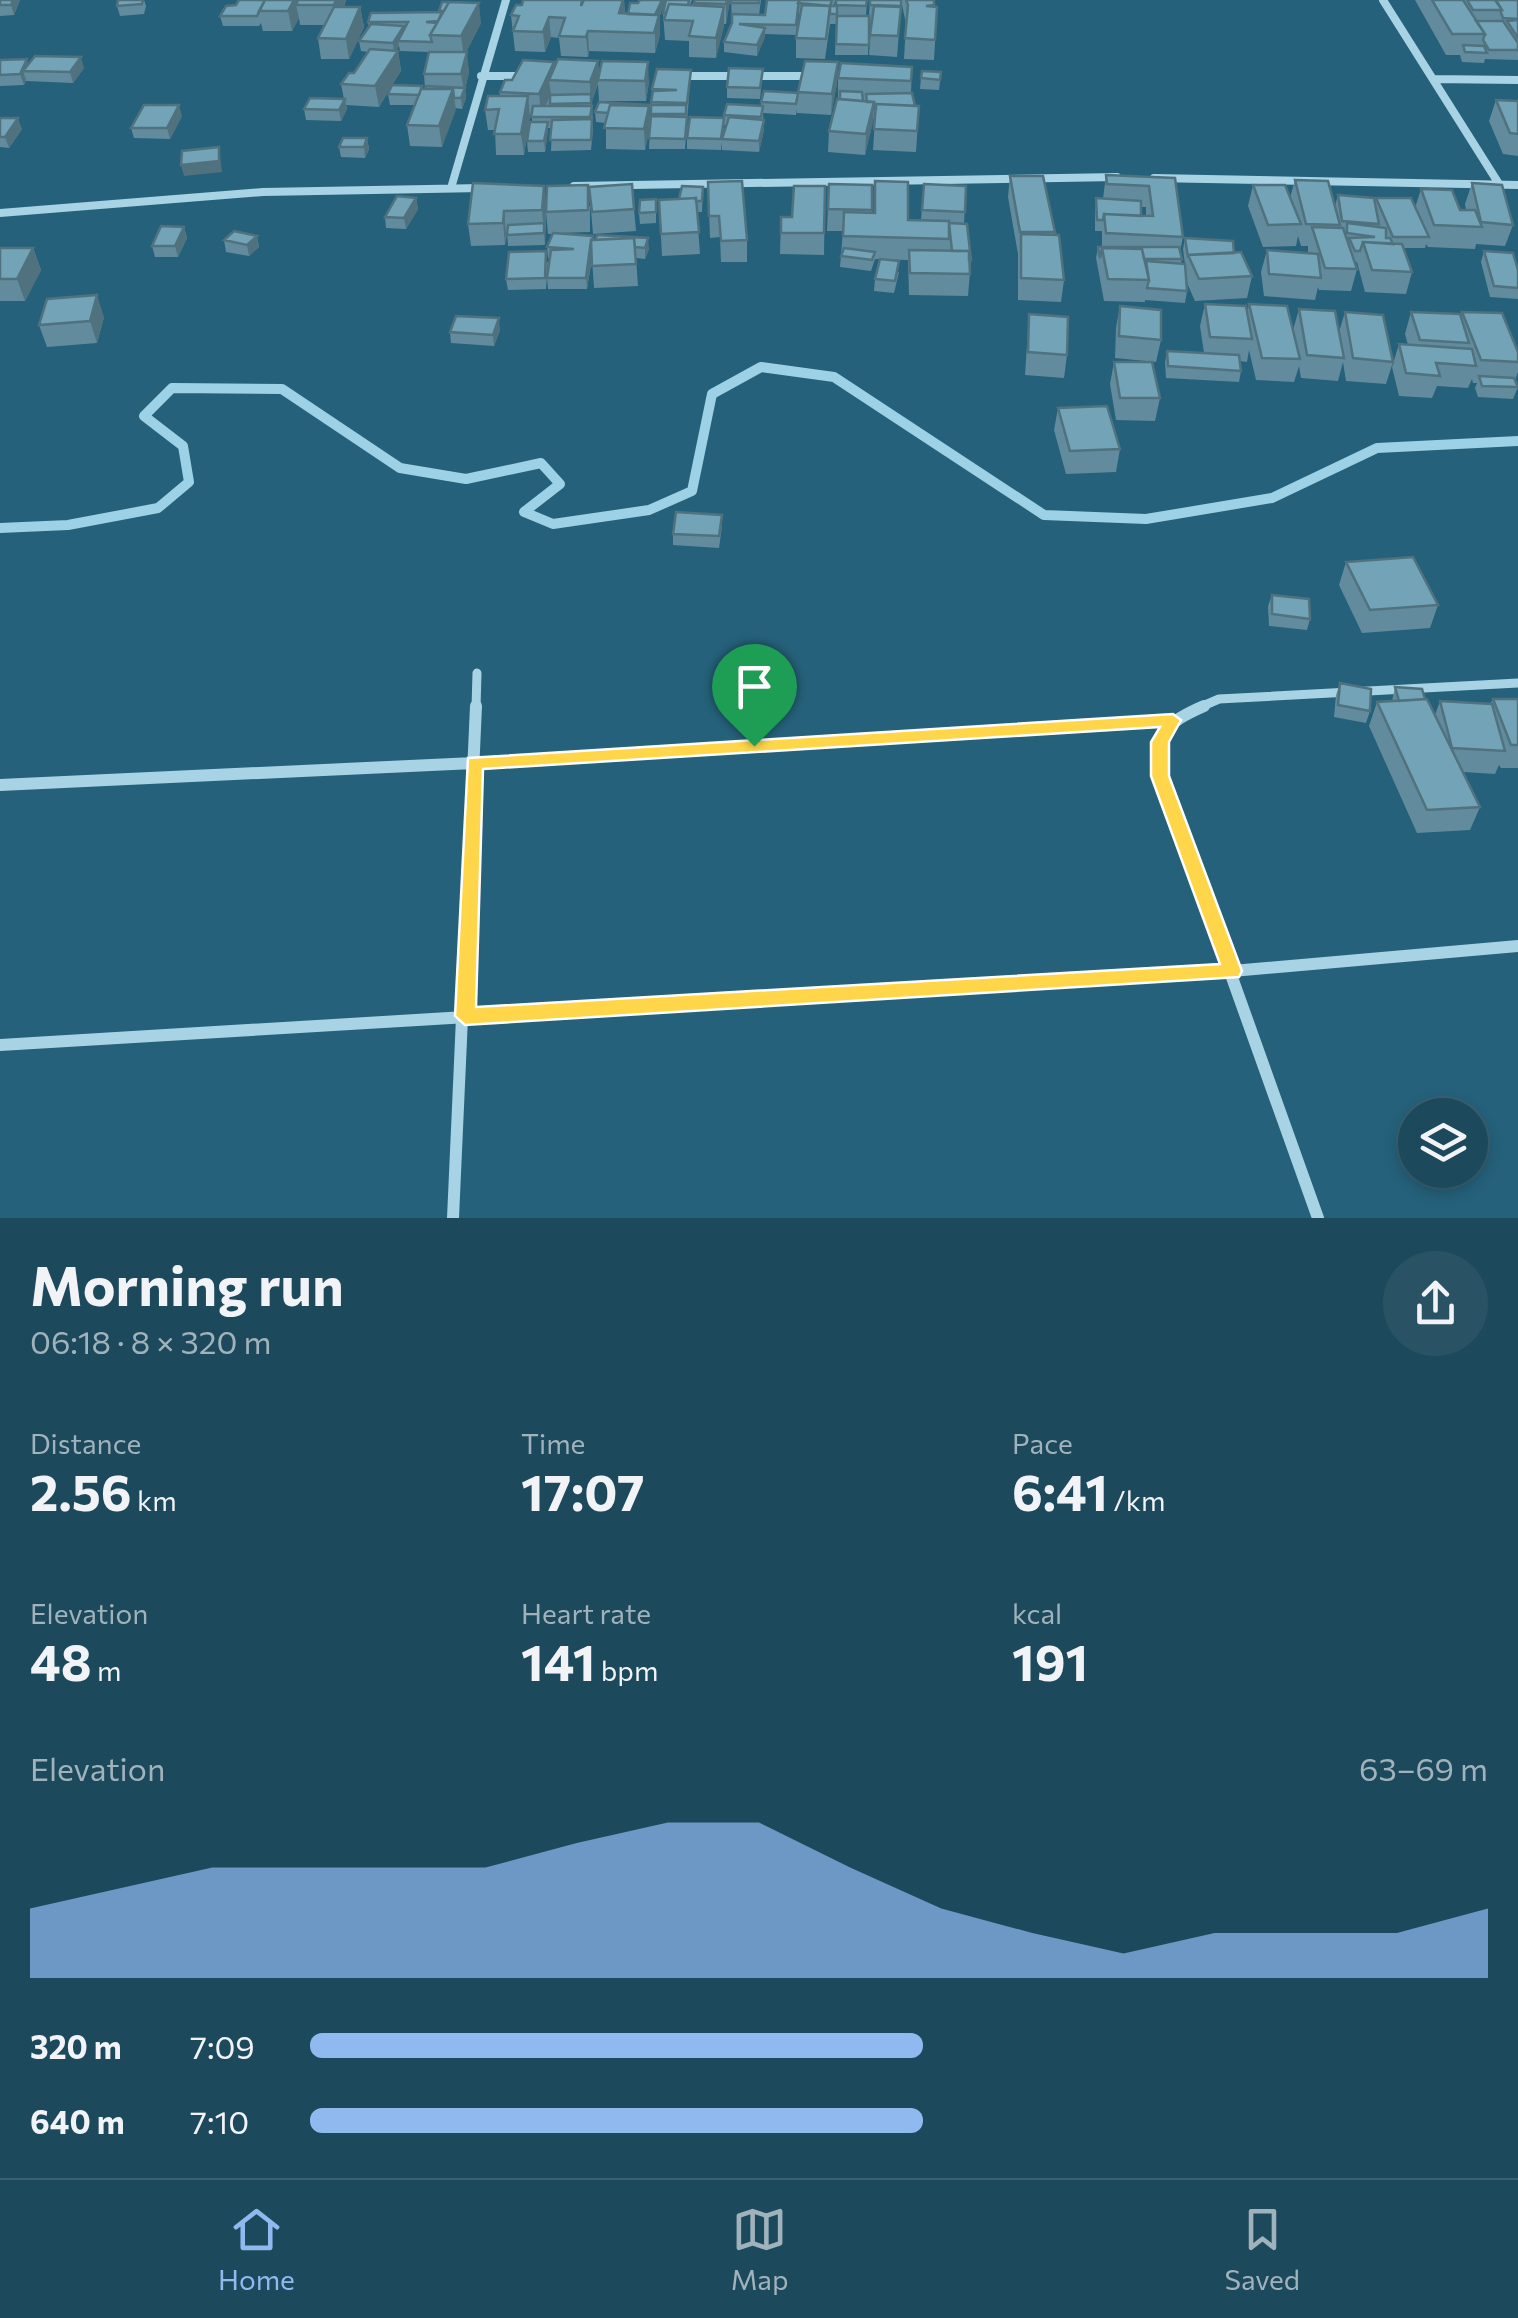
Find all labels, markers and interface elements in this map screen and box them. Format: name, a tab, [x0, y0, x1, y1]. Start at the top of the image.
pin	[712, 644, 797, 747]
icon: arrive	[727, 659, 782, 714]
map controls	[1398, 1098, 1488, 1188]
button: layers	[1398, 1098, 1488, 1188]
text: Morning run	[30, 1250, 344, 1317]
button: share	[1383, 1251, 1488, 1356]
text: 06:18 · 8 × 320 m	[30, 1321, 271, 1361]
text: Distance	[30, 1426, 141, 1460]
text: Time	[521, 1426, 585, 1460]
text: Pace	[1012, 1426, 1073, 1460]
text: 2.56	[30, 1460, 132, 1521]
text: 17:07	[521, 1460, 645, 1521]
text: 6:41	[1012, 1460, 1108, 1521]
text: km	[132, 1483, 177, 1517]
text: /km	[1108, 1483, 1165, 1517]
text: Elevation	[30, 1596, 148, 1630]
text: Heart rate	[521, 1596, 651, 1630]
text: kcal	[1012, 1596, 1062, 1630]
text: 48	[30, 1630, 92, 1691]
text: 141	[521, 1630, 595, 1691]
text: 191	[1012, 1630, 1088, 1691]
text: m	[92, 1653, 121, 1687]
text: bpm	[595, 1653, 658, 1687]
text: Elevation	[30, 1748, 165, 1788]
text: 63–69 m	[1359, 1748, 1488, 1788]
text: 320 m	[30, 2026, 122, 2066]
text: 7:09	[190, 2026, 255, 2066]
text: 640 m	[30, 2101, 125, 2141]
text: 7:10	[190, 2101, 249, 2141]
tab: Home	[218, 2202, 295, 2296]
tab: Map	[731, 2202, 789, 2296]
tab: Saved	[1224, 2202, 1300, 2296]

